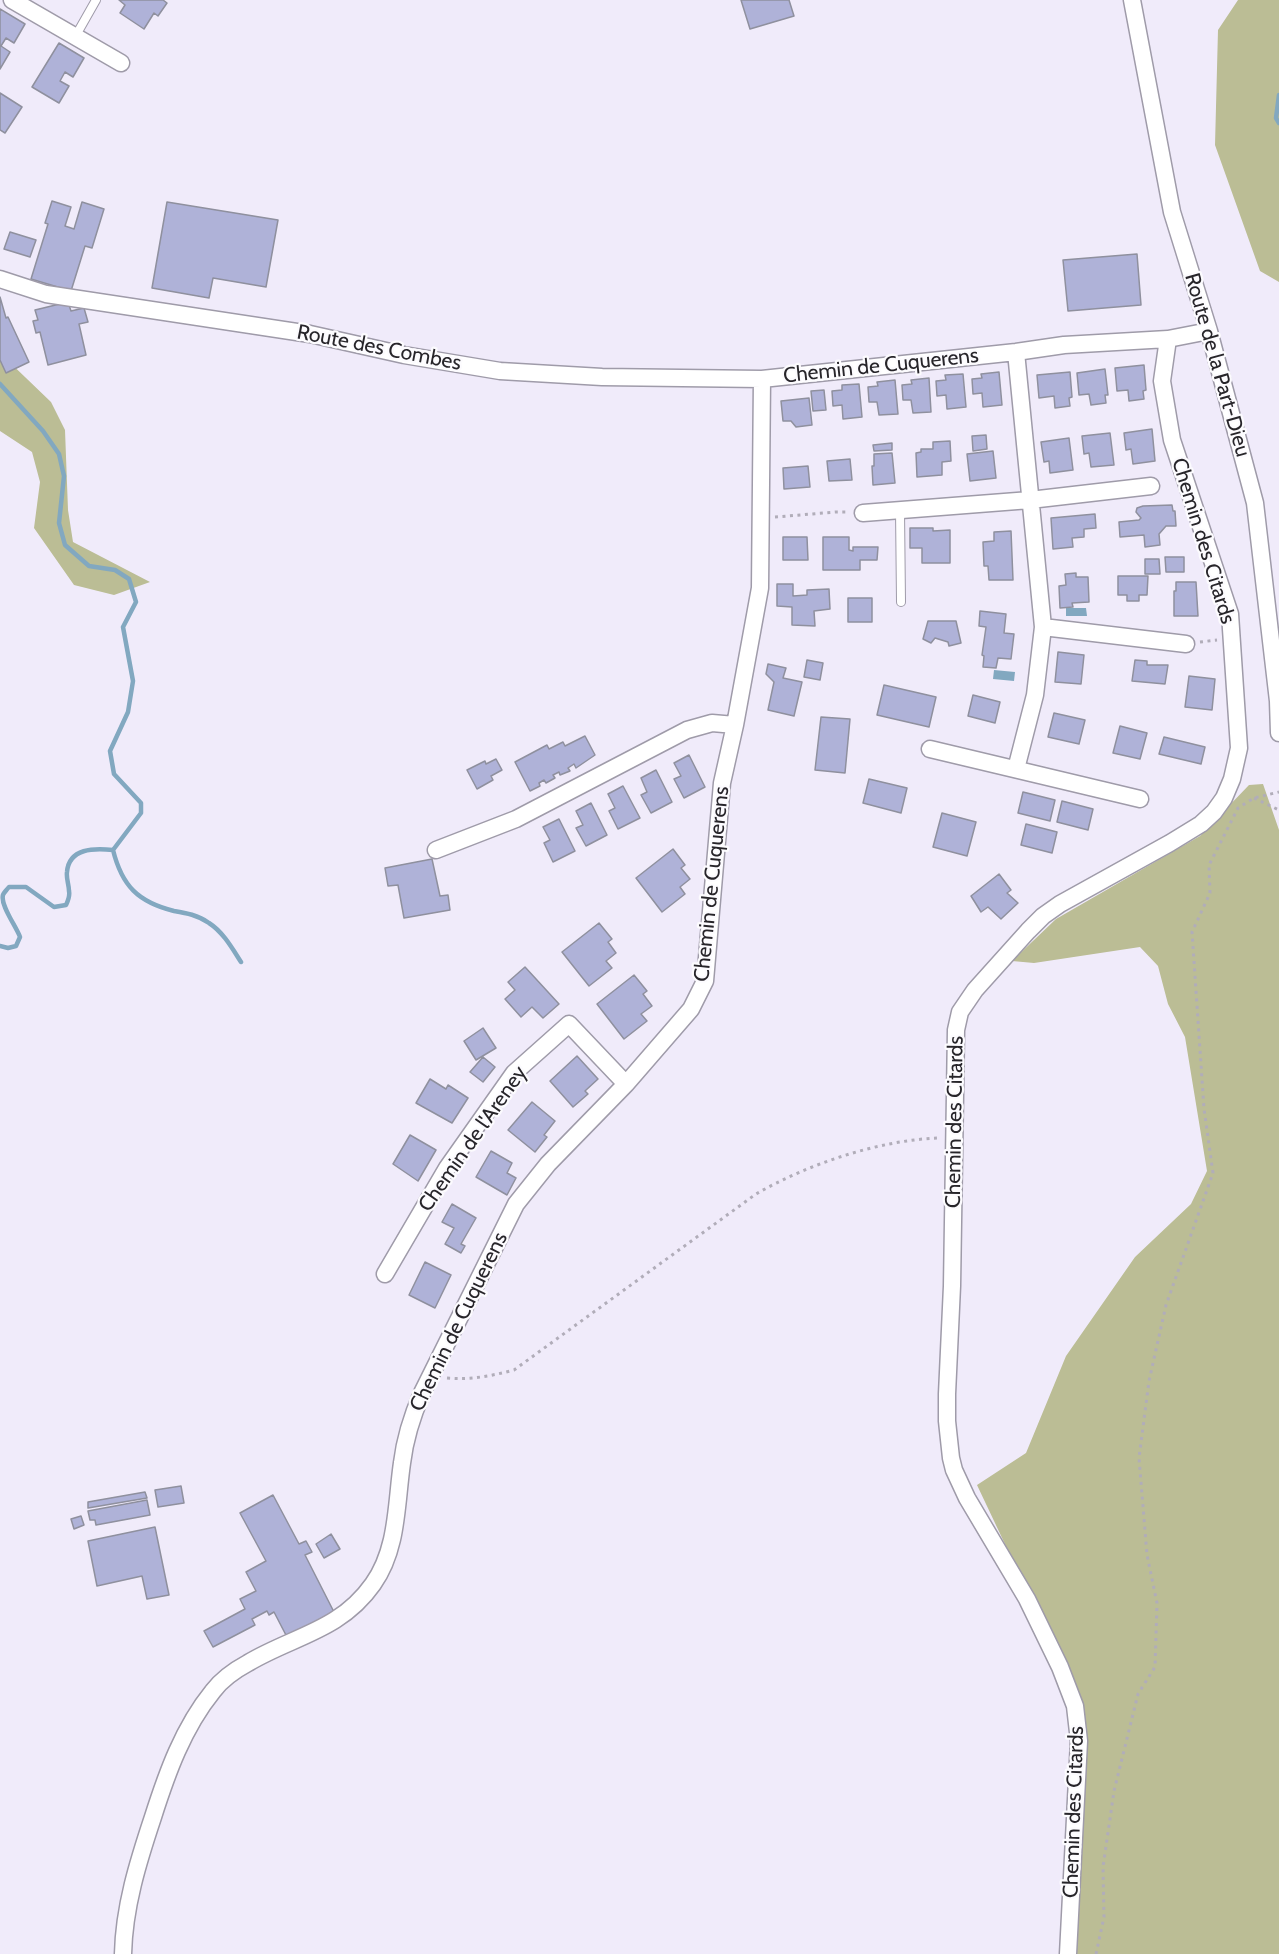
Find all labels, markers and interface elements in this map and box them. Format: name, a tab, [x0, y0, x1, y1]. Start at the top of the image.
street label: Route de la Part-Dieu	[1179, 270, 1255, 460]
street label: Route des Combes	[295, 320, 463, 376]
street label: Chemin de Cuquerens	[782, 343, 980, 389]
street label: Chemin des Citards	[1166, 455, 1240, 627]
street label: Chemin de Cuquerens	[689, 785, 735, 983]
street label: Chemin des Citards	[941, 1036, 969, 1208]
street label: Chemin de l'Areney	[413, 1061, 533, 1217]
street label: Chemin de Cuquerens	[405, 1228, 513, 1416]
street label: Chemin des Citards	[1058, 1726, 1090, 1898]

